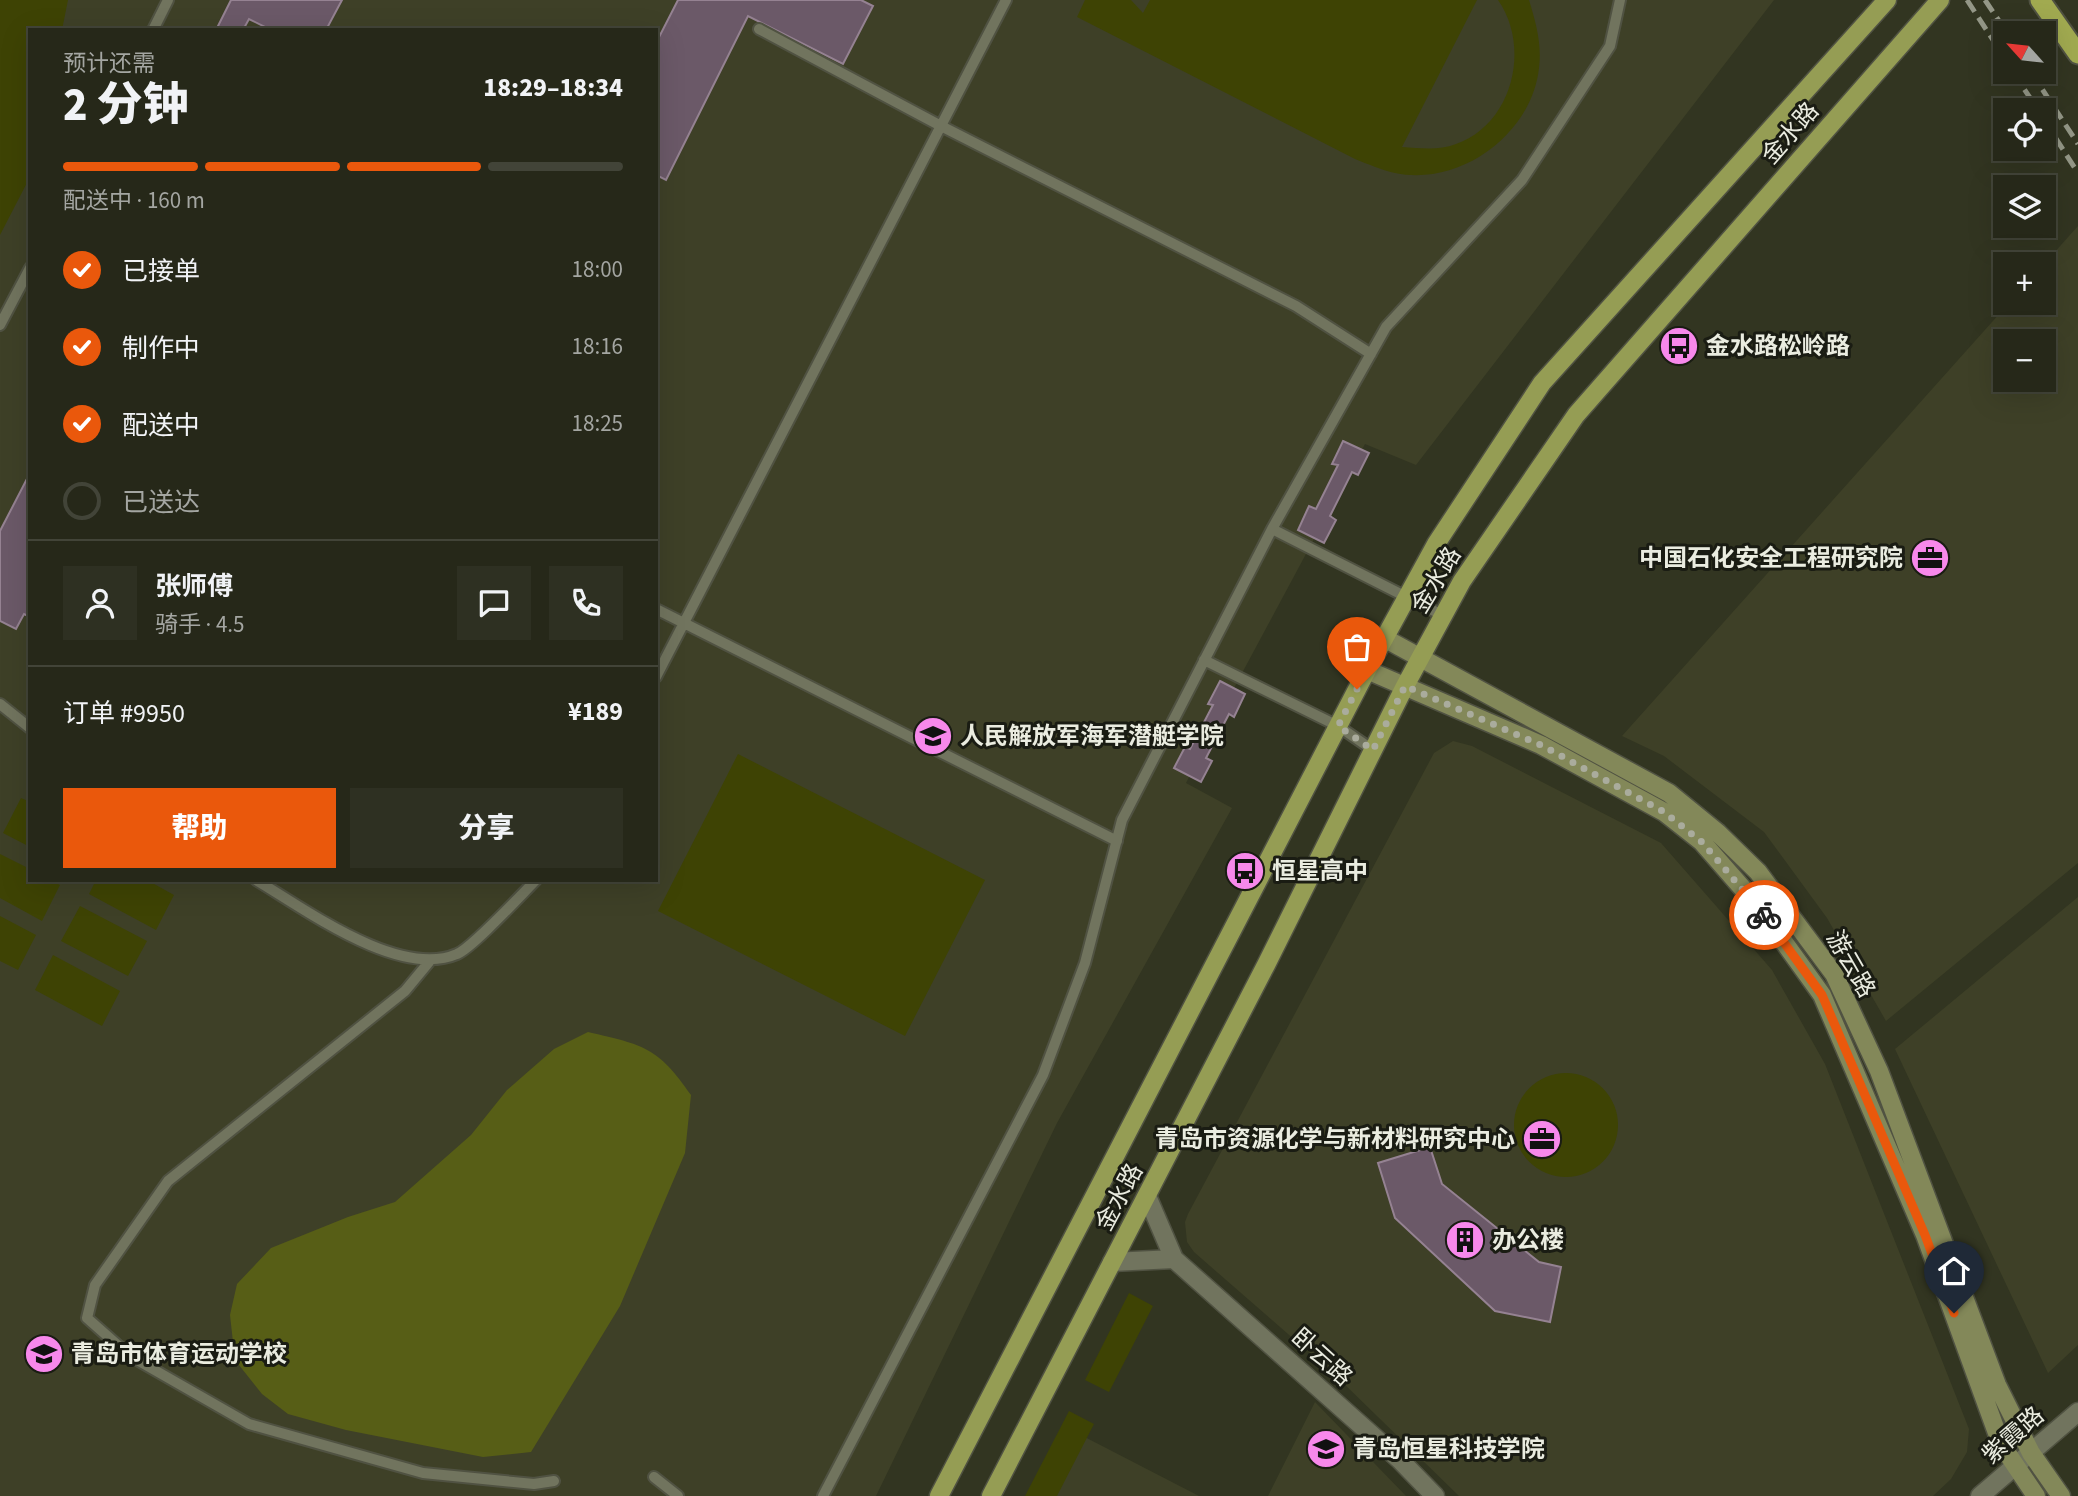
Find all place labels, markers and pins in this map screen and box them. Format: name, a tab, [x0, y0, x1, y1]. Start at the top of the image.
bus stop icon: 金水路松岭路	[1658, 325, 1700, 367]
place label: 金水路松岭路	[1706, 329, 1850, 364]
office icon: 中国石化安全工程研究院	[1909, 537, 1951, 579]
place label: 中国石化安全工程研究院	[1639, 541, 1903, 576]
pin	[1327, 617, 1387, 689]
school or university icon: 人民解放军海军潜艇学院	[912, 715, 954, 757]
place label: 人民解放军海军潜艇学院	[960, 719, 1224, 754]
bus stop icon: 恒星高中	[1224, 850, 1266, 892]
place label: 恒星高中	[1272, 854, 1368, 889]
office icon: 青岛市资源化学与新材料研究中心	[1521, 1118, 1563, 1160]
place label: 青岛市资源化学与新材料研究中心	[1155, 1122, 1515, 1157]
building icon: 办公楼	[1444, 1219, 1486, 1261]
place label: 办公楼	[1492, 1223, 1564, 1258]
pin	[1924, 1241, 1984, 1313]
school or university icon: 青岛市体育运动学校	[23, 1333, 65, 1375]
place label: 青岛市体育运动学校	[71, 1337, 287, 1372]
school or university icon: 青岛恒星科技学院	[1305, 1428, 1347, 1470]
place label: 青岛恒星科技学院	[1353, 1432, 1545, 1467]

